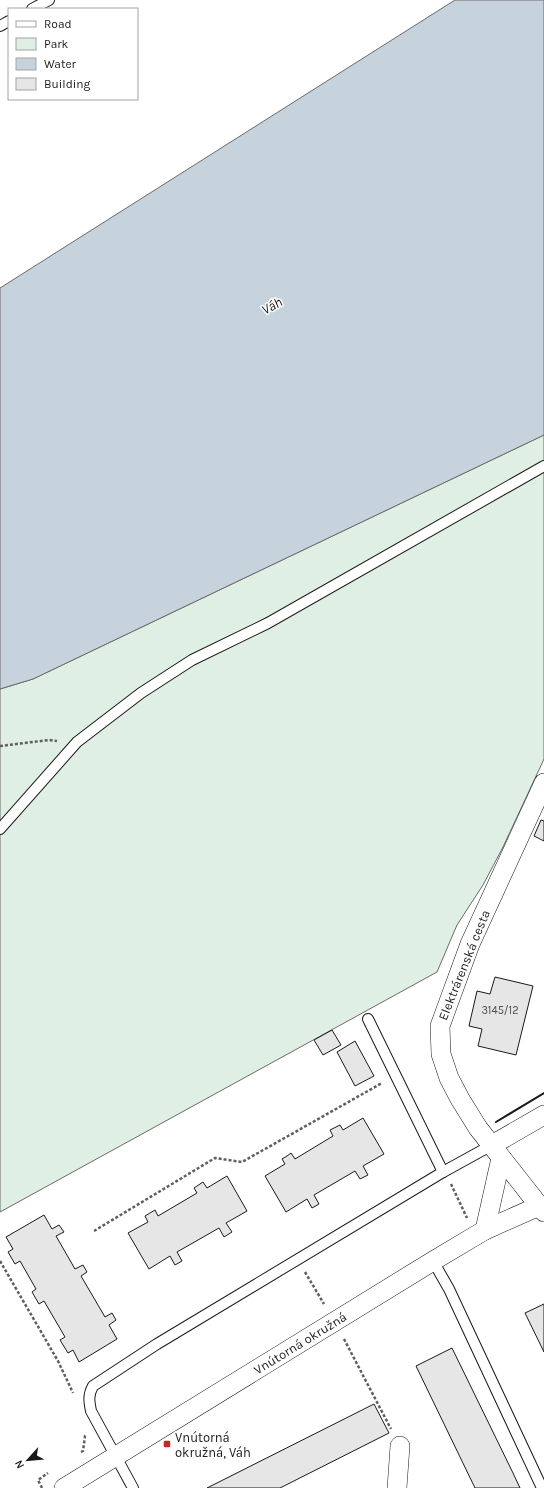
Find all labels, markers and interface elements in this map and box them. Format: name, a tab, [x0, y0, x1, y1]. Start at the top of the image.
legend	[8, 8, 138, 100]
text: Road	[44, 17, 72, 31]
text: Park	[44, 37, 69, 51]
text: Water	[44, 57, 77, 71]
text: Building	[44, 77, 91, 91]
water label: Váh	[259, 293, 285, 319]
street label: Elektrárenská cesta	[435, 908, 493, 1022]
house number: 3145/12	[481, 1004, 519, 1017]
street label: Vnútorná okružná	[251, 1309, 349, 1377]
place label: Vnútorná okružná, Váh	[175, 1430, 251, 1460]
marker: Vnútorná okružná, Váh	[162, 1439, 172, 1449]
north arrow	[8, 1440, 48, 1480]
text: N	[12, 1458, 27, 1471]

